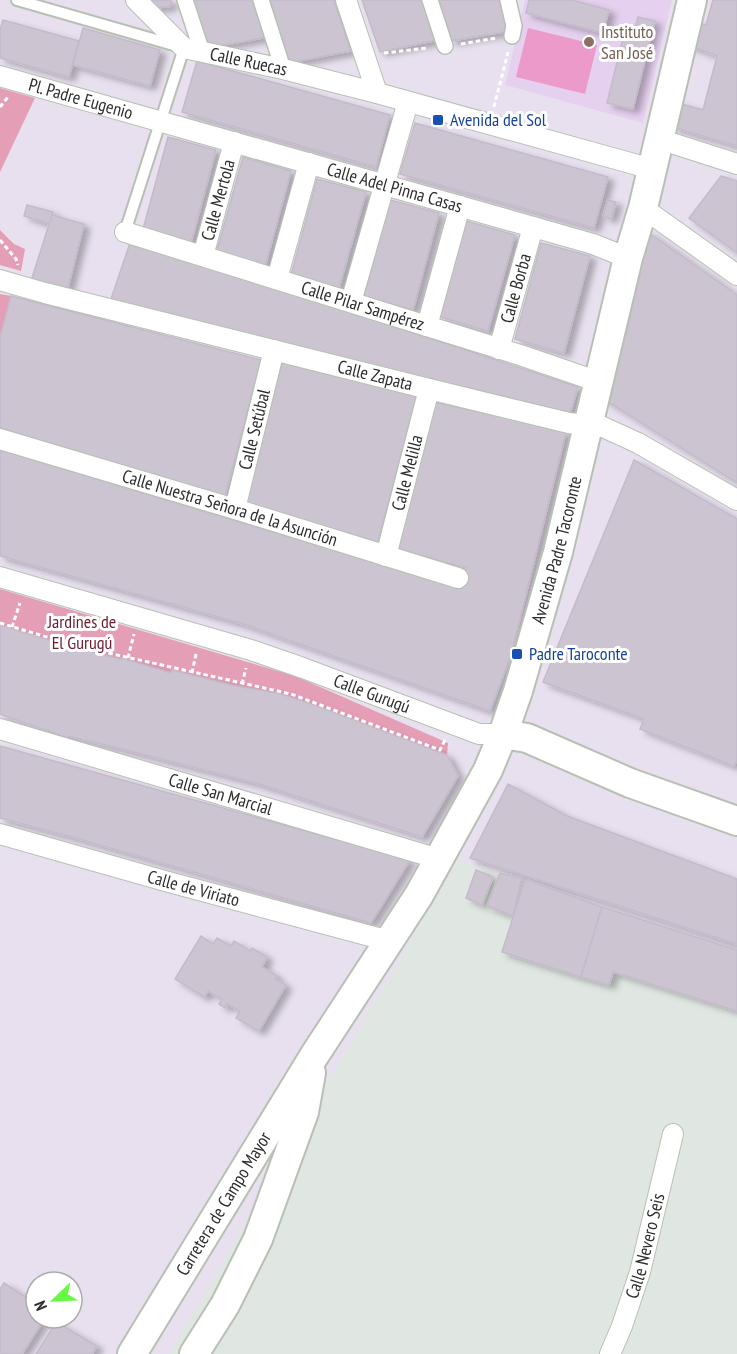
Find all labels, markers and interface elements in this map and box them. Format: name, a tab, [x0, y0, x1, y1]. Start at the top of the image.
place label: Instituto San José	[601, 20, 654, 64]
marker: Instituto San José	[582, 35, 596, 49]
street label: Calle Ruecas	[208, 42, 290, 81]
street label: Pl. Padre Eugenio	[26, 73, 136, 124]
place label: Avenida del Sol	[450, 108, 547, 131]
marker: Avenida del Sol	[431, 113, 445, 127]
street label: Calle Mertola	[196, 157, 240, 243]
street label: Calle Adel Pinna Casas	[324, 157, 465, 217]
street label: Calle Borba	[495, 251, 536, 326]
street label: Calle Pilar Sampérez	[298, 276, 427, 336]
street label: Calle Zapata	[335, 355, 415, 395]
street label: Calle Setúbal	[233, 386, 275, 472]
street label: Calle Melilla	[386, 432, 428, 513]
street label: Calle Nuestra Señora de la Asunción	[120, 464, 340, 551]
street label: Avenida Padre Tacoronte	[526, 474, 587, 626]
park label: Jardines de El Gurugú	[47, 610, 116, 654]
place label: Padre Taroconte	[529, 642, 628, 665]
marker: Padre Taroconte	[510, 647, 524, 661]
street label: Calle Gurugú	[331, 669, 414, 718]
street label: Calle San Marcial	[166, 768, 276, 820]
street label: Calle de Viriato	[145, 865, 242, 912]
street label: Carretera de Campo Mayor	[171, 1127, 276, 1280]
street label: Calle Nevero Seis	[620, 1191, 669, 1301]
north arrow	[24, 1270, 84, 1330]
text: N	[29, 1298, 51, 1314]

